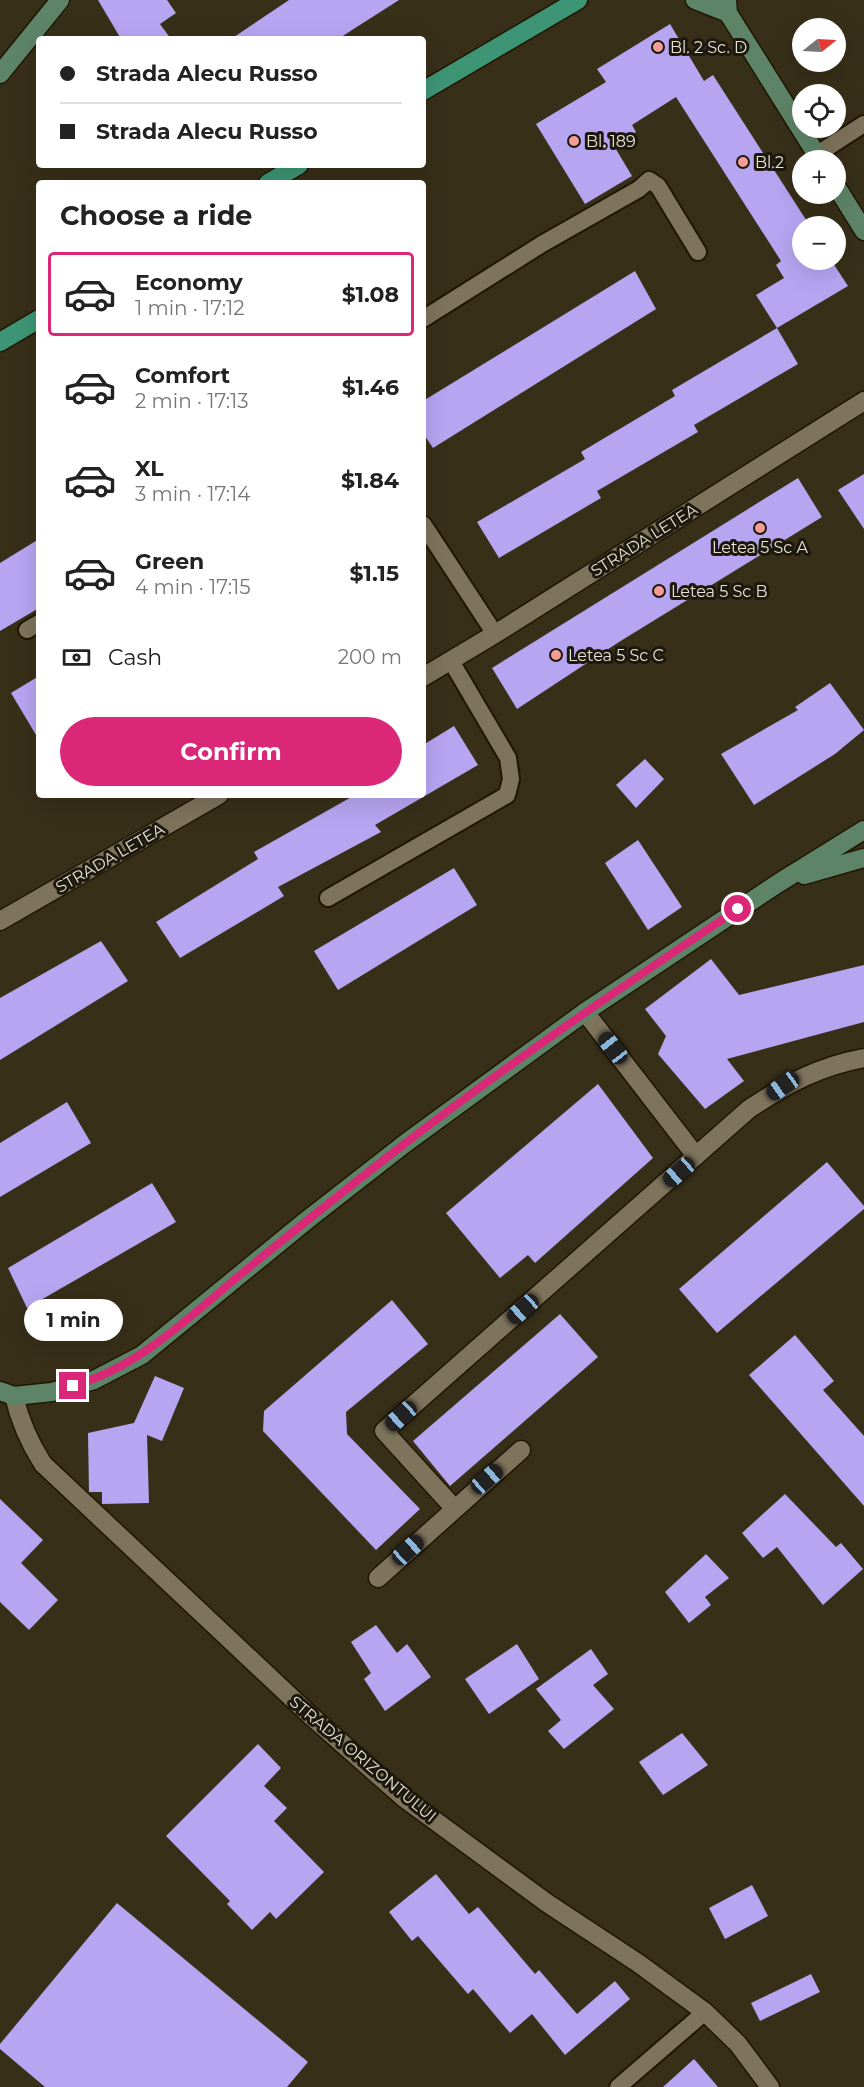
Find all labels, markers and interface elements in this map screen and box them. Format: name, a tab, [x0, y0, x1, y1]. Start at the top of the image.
north arrow	[792, 18, 846, 72]
map controls	[792, 18, 846, 270]
place label: Bl. 2 Sc. D	[670, 38, 747, 57]
marker: Bl. 2 Sc. D	[651, 40, 665, 54]
text: Strada Alecu Russo	[96, 60, 318, 87]
button: locate	[792, 84, 846, 138]
text: Strada Alecu Russo	[96, 118, 318, 145]
place label: Bl. 189	[586, 132, 636, 151]
marker: Bl. 189	[567, 134, 581, 148]
button: +	[792, 150, 846, 204]
place label: Bl.2	[755, 153, 784, 172]
marker: Bl.2	[736, 155, 750, 169]
text: Choose a ride	[60, 199, 252, 232]
button: −	[792, 216, 846, 270]
icon: car	[63, 267, 117, 321]
text: Economy	[135, 269, 243, 296]
text: $1.08	[342, 281, 399, 308]
text: 1 min · 17:12	[135, 296, 245, 320]
icon: car	[63, 360, 117, 414]
text: Comfort	[135, 362, 230, 389]
text: $1.46	[342, 374, 399, 401]
text: 2 min · 17:13	[135, 389, 249, 413]
icon: car	[63, 453, 117, 507]
text: XL	[135, 455, 164, 482]
text: $1.84	[341, 467, 399, 494]
text: 3 min · 17:14	[135, 482, 250, 506]
street label: STRADA LETEA	[587, 499, 701, 580]
marker: Letea 5 Sc A	[753, 521, 767, 535]
place label: Letea 5 Sc A	[712, 538, 809, 557]
icon: car	[63, 546, 117, 600]
text: Green	[135, 548, 204, 575]
text: $1.15	[349, 560, 399, 587]
text: 4 min · 17:15	[135, 575, 250, 599]
place label: Letea 5 Sc B	[671, 582, 768, 601]
marker: Letea 5 Sc B	[652, 584, 666, 598]
icon: cash	[60, 641, 93, 674]
text: Cash	[108, 644, 162, 671]
text: 200 m	[338, 645, 402, 669]
place label: Letea 5 Sc C	[568, 646, 664, 665]
marker: Letea 5 Sc C	[549, 648, 563, 662]
button: Confirm	[60, 717, 402, 786]
street label: STRADA LETEA	[52, 819, 168, 897]
route start	[724, 895, 751, 922]
car	[595, 1028, 631, 1068]
car	[763, 1068, 803, 1104]
car	[660, 1153, 698, 1191]
car	[504, 1290, 542, 1328]
callout: 1 min	[23, 1299, 122, 1341]
text: 1 min	[46, 1308, 101, 1332]
route end	[59, 1372, 86, 1399]
car	[382, 1397, 420, 1435]
car	[468, 1460, 506, 1498]
car	[389, 1531, 427, 1569]
street label: STRADA ORIZONTULUI	[286, 1692, 440, 1826]

